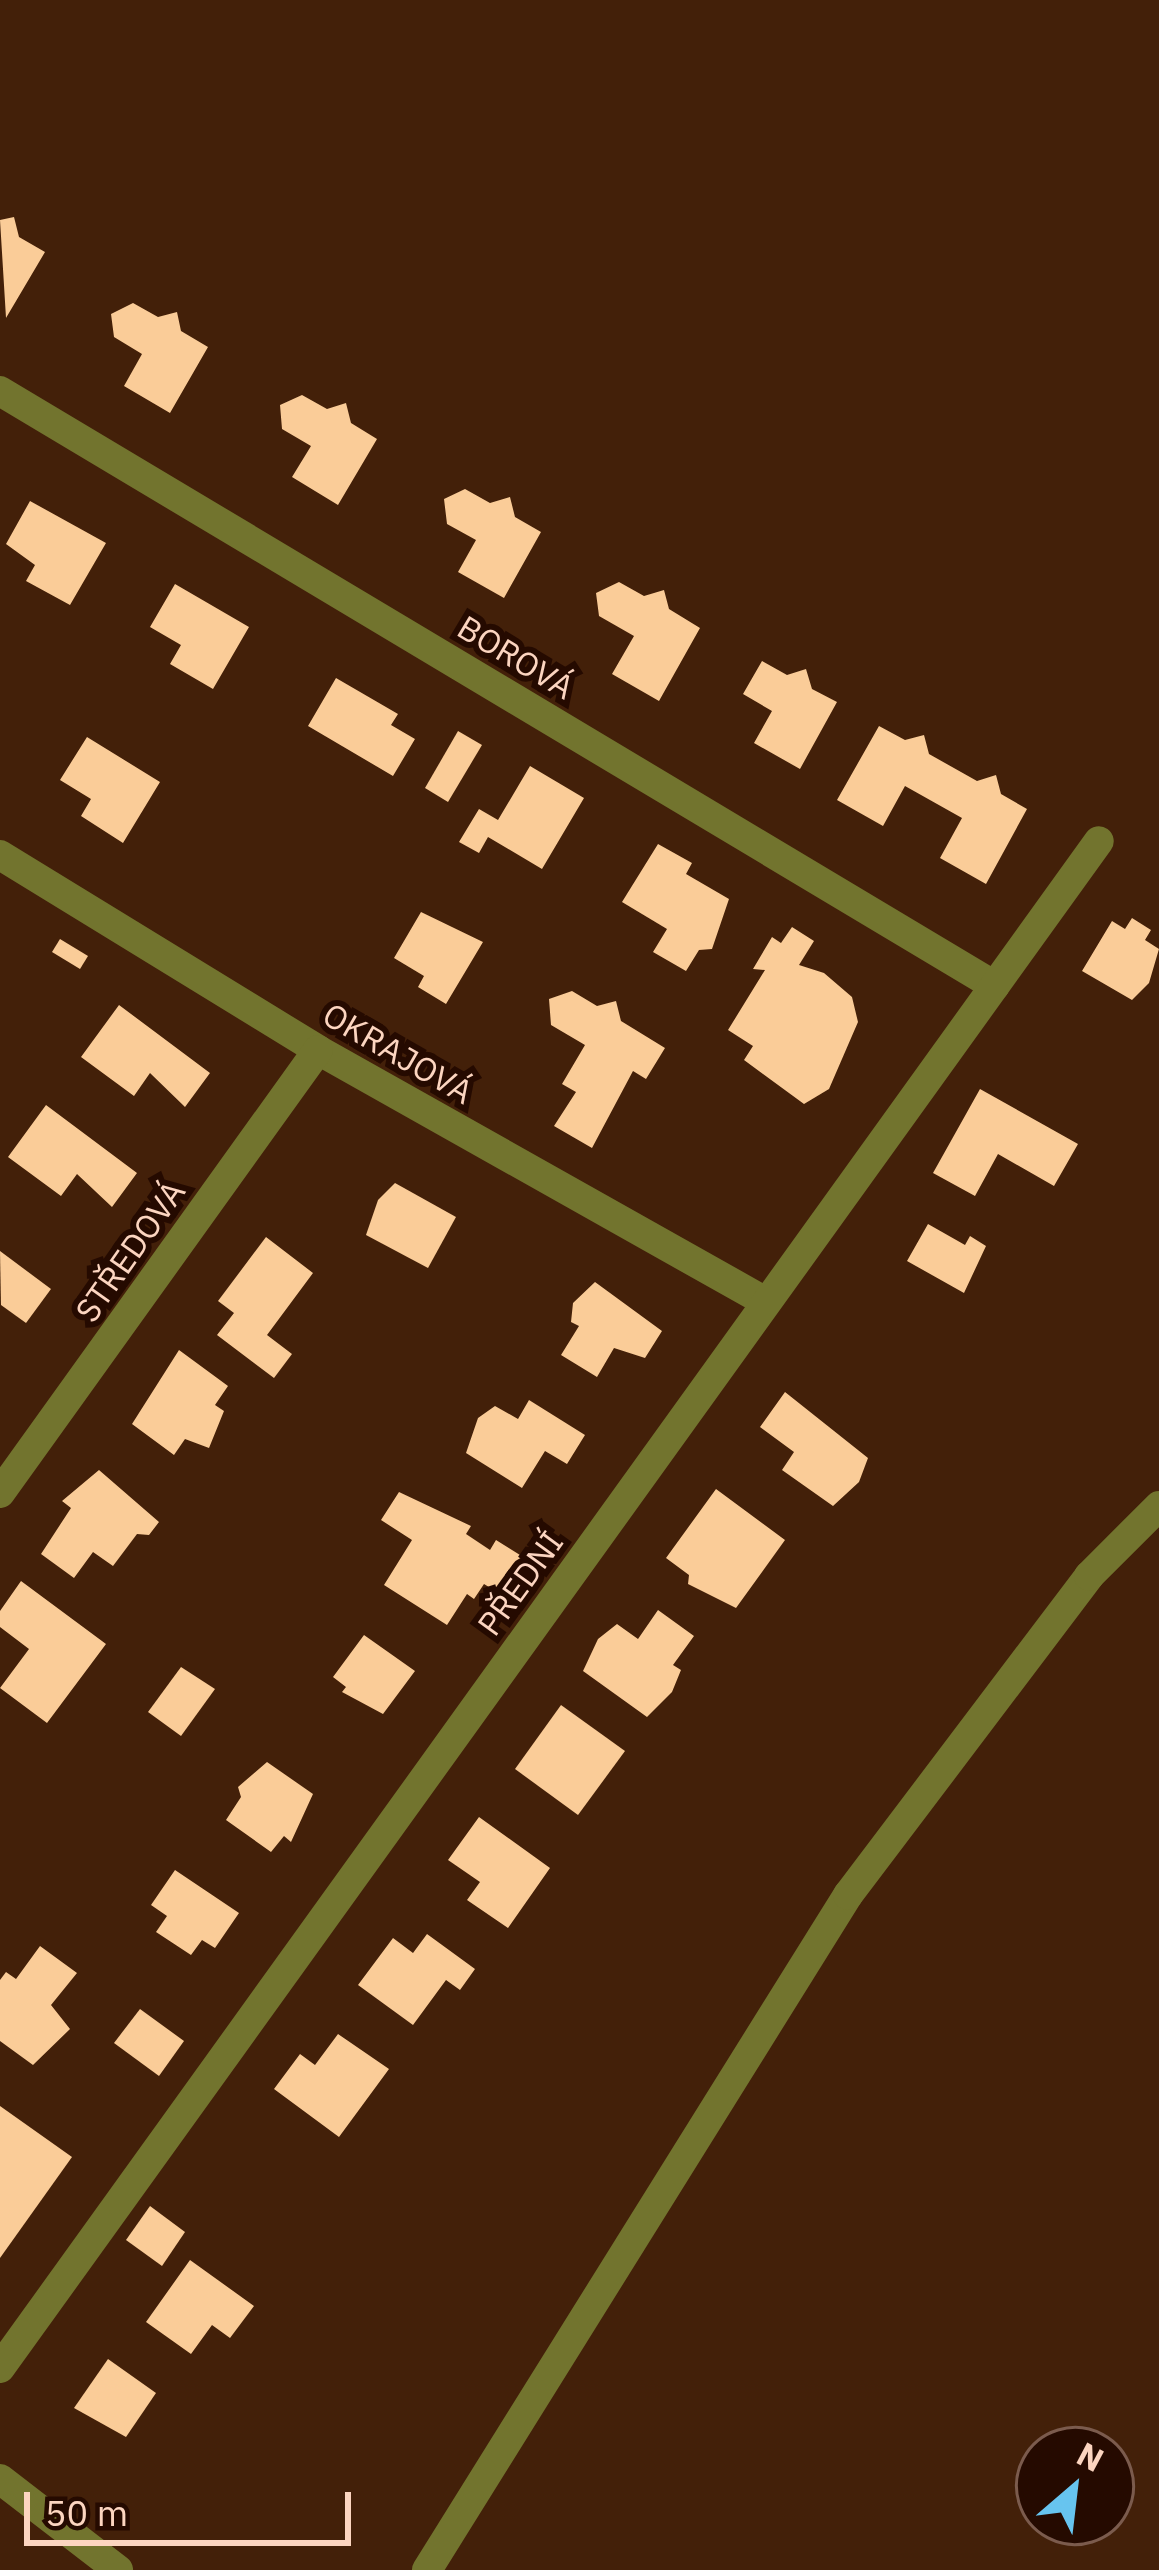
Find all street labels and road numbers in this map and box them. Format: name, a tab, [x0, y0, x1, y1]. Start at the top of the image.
street label: BOROVÁ	[451, 607, 581, 707]
street label: OKRAJOVÁ	[316, 994, 480, 1112]
street label: STŘEDOVÁ	[67, 1173, 193, 1329]
street label: PŘEDNÍ	[469, 1523, 571, 1643]

